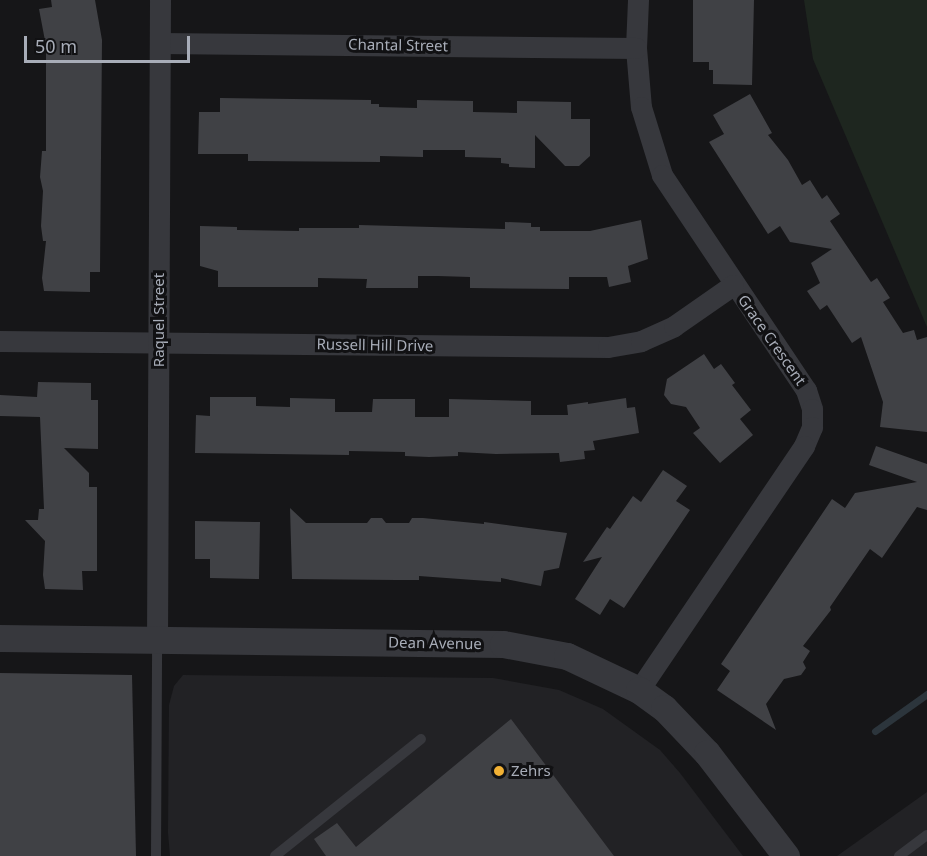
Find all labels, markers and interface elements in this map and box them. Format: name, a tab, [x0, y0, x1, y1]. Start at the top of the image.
scale bar	[27, 24, 194, 62]
text: 50 m	[35, 34, 77, 58]
street label: Chantal Street	[348, 35, 448, 55]
street label: Raquel Street	[150, 273, 168, 367]
street label: Grace Crescent	[734, 291, 810, 389]
street label: Russell Hill Drive	[316, 335, 434, 355]
street label: Dean Avenue	[388, 633, 482, 653]
place label: Zehrs	[511, 762, 551, 780]
marker: Zehrs	[492, 764, 506, 778]

